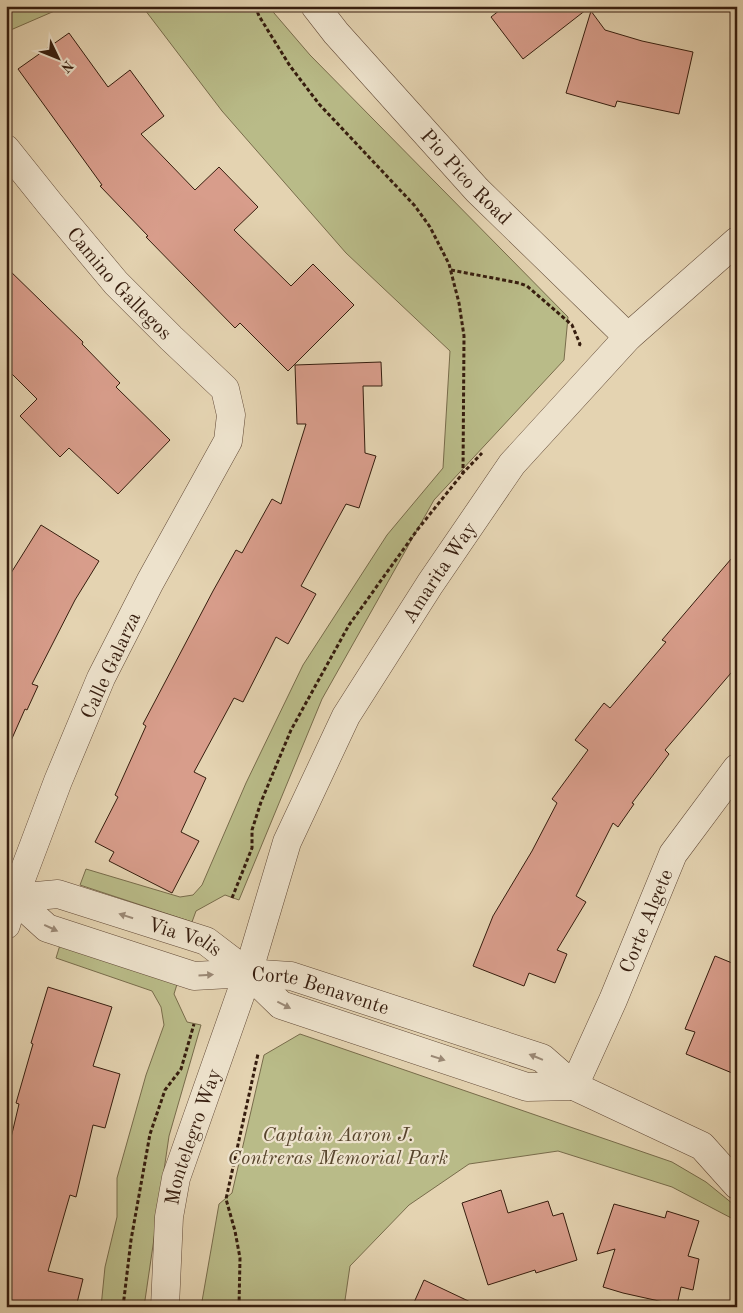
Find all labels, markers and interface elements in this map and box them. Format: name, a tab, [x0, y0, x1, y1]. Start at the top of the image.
north arrow	[32, 32, 82, 82]
text: N	[58, 57, 76, 75]
street label: Pio Pico Road	[416, 126, 514, 229]
street label: Camino Gallegos	[62, 224, 175, 344]
street label: Amarita Way	[400, 519, 481, 627]
street label: Calle Galarza	[78, 609, 145, 722]
street label: Corte Algete	[617, 867, 678, 976]
one-way arrow	[119, 911, 134, 919]
street label: Via Velis	[145, 915, 225, 961]
one-way arrow	[44, 924, 59, 933]
street label: Corte Benavente	[251, 965, 391, 1019]
one-way arrow	[198, 971, 214, 979]
one-way arrow	[277, 1001, 292, 1009]
one-way arrow	[528, 1053, 543, 1061]
one-way arrow	[430, 1054, 445, 1062]
street label: Montelegro Way	[163, 1066, 226, 1207]
park label: Captain Aaron J. Contreras Memorial Park	[228, 1126, 449, 1169]

